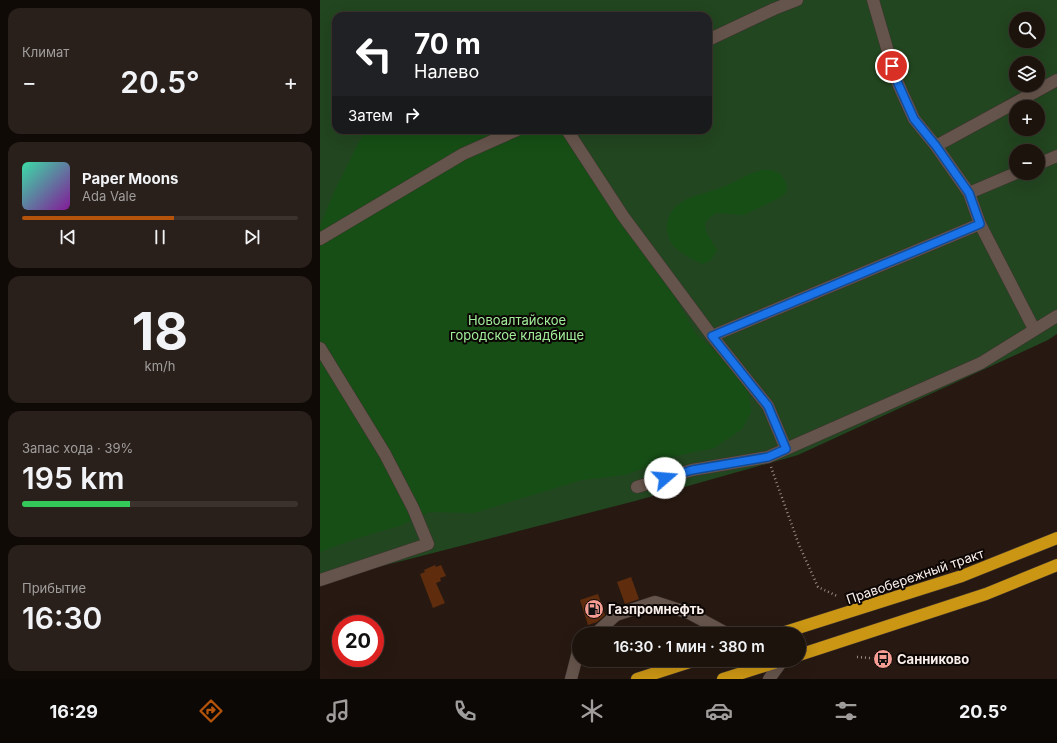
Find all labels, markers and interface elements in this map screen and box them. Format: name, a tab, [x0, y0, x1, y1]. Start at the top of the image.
map controls	[1009, 12, 1045, 180]
button: search	[1009, 12, 1045, 48]
text: 70 m	[414, 27, 481, 61]
icon: left	[348, 28, 400, 80]
text: Климат	[22, 44, 69, 60]
pin	[875, 49, 909, 83]
icon: arrive	[881, 55, 903, 77]
button: layers	[1009, 56, 1045, 92]
text: Налево	[414, 61, 479, 82]
text: 20.5°	[120, 64, 200, 100]
text: −	[22, 69, 37, 95]
text: +	[283, 69, 298, 95]
button: +	[1009, 100, 1045, 136]
icon: right	[401, 104, 423, 126]
text: Затем	[348, 106, 393, 125]
button: −	[1009, 144, 1045, 180]
text: Paper Moons	[82, 169, 178, 188]
text: Ada Vale	[82, 188, 136, 204]
icon: previous	[57, 226, 79, 248]
icon: pause	[149, 226, 171, 248]
icon: next	[241, 226, 263, 248]
text: 18	[132, 300, 188, 363]
park label: Новоалтайское городское кладбище	[450, 312, 584, 343]
text: km/h	[145, 358, 175, 374]
text: Запас хода · 39%	[22, 440, 133, 456]
position arrow	[644, 457, 686, 499]
text: 195 km	[22, 460, 124, 496]
street label: Правобережный тракт	[844, 545, 986, 607]
text: Прибытие	[22, 580, 86, 596]
fuel station icon: Газпромнефть	[583, 598, 605, 620]
text: 16:30	[22, 600, 102, 636]
place label: Газпромнефть	[608, 601, 704, 617]
speed limit sign: 20	[332, 615, 384, 667]
text: 16:30 · 1 мин · 380 m	[613, 637, 765, 656]
bus stop icon: Санниково	[872, 648, 894, 670]
place label: Санниково	[897, 651, 969, 667]
icon: directions	[197, 697, 225, 725]
icon: music	[324, 697, 352, 725]
icon: phone	[451, 697, 479, 725]
icon: climate	[578, 697, 606, 725]
icon: car	[705, 697, 733, 725]
icon: filters	[832, 697, 860, 725]
text: 16:29	[49, 701, 98, 722]
text: 20.5°	[959, 701, 1007, 722]

